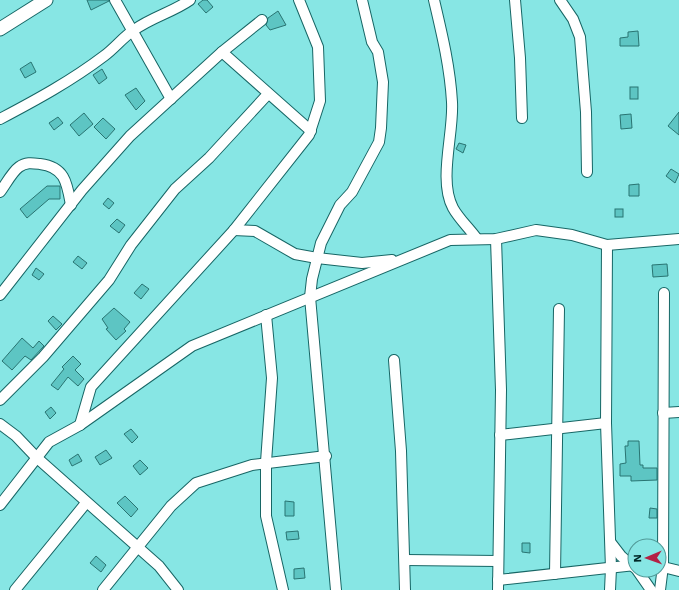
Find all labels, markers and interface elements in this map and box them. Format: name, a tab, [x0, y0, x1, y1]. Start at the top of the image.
north arrow	[627, 538, 667, 578]
text: N	[631, 554, 644, 563]

